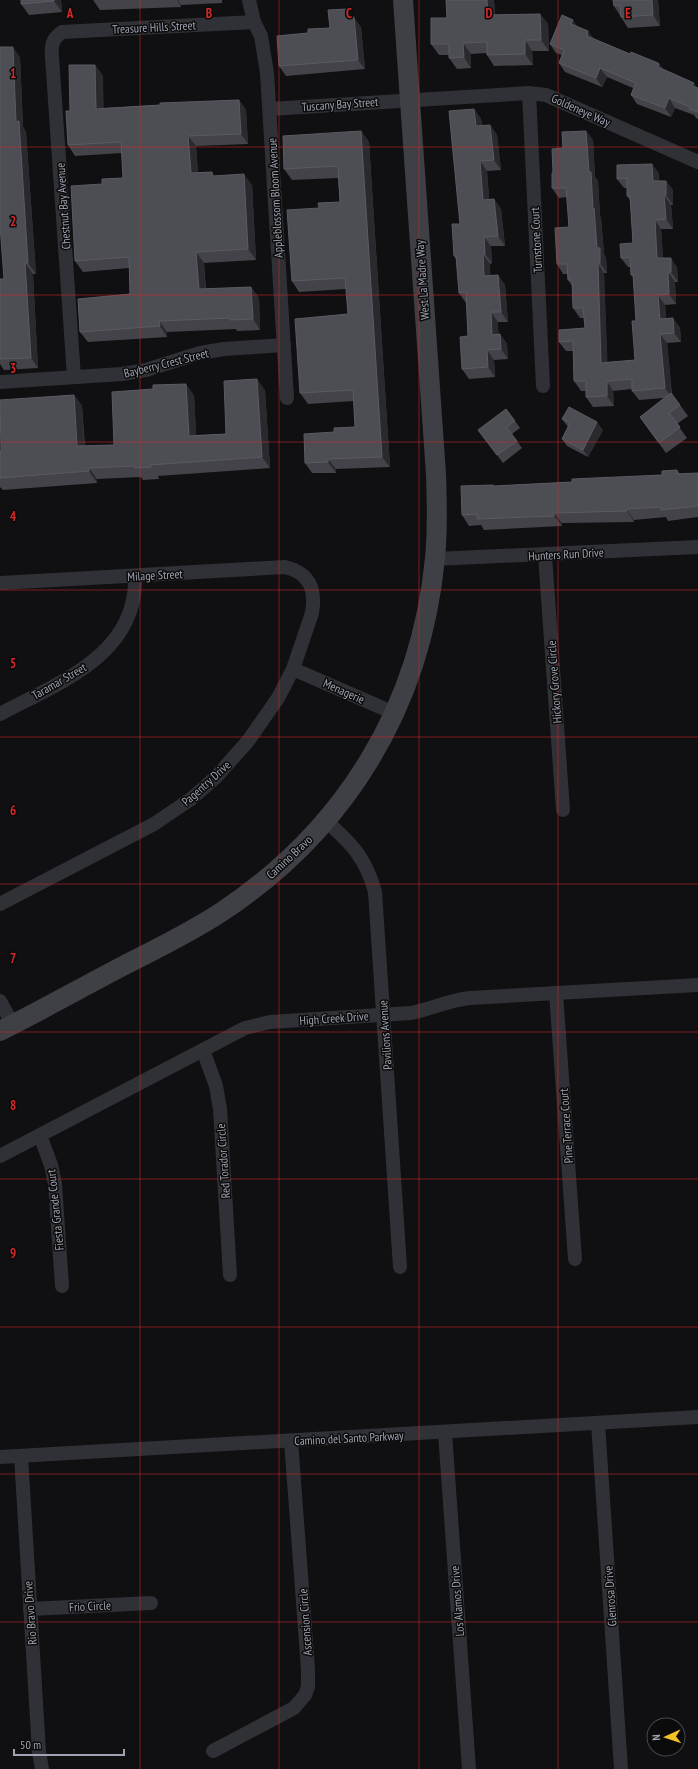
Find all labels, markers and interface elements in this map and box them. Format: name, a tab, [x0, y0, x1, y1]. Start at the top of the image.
text: A	[66, 5, 74, 22]
text: B	[206, 5, 212, 22]
text: C	[346, 5, 352, 22]
text: D	[486, 5, 493, 22]
text: E	[625, 5, 631, 22]
street label: Treasure Hills Street	[112, 17, 197, 37]
text: 1	[10, 65, 16, 82]
street label: Goldeneye Way	[549, 90, 613, 130]
street label: Tuscany Bay Street	[301, 94, 379, 114]
street label: Appleblossom Bloom Avenue	[264, 138, 286, 258]
street label: Chestnut Bay Avenue	[52, 162, 74, 250]
street label: Turnstone Court	[527, 206, 545, 273]
text: 2	[10, 213, 16, 230]
street label: West La Madre Way	[412, 239, 432, 320]
street label: Bayberry Crest Street	[122, 345, 211, 381]
text: 3	[10, 360, 16, 377]
text: 4	[10, 508, 17, 525]
street label: Hunters Run Drive	[528, 545, 604, 563]
street label: Milage Street	[127, 566, 184, 584]
street label: Hickory Grove Circle	[544, 640, 564, 724]
text: 5	[10, 655, 16, 672]
street label: Taramar Street	[29, 659, 90, 703]
street label: Menagerie	[321, 675, 367, 707]
street label: Pagentry Drive	[179, 757, 233, 809]
text: 6	[10, 802, 16, 819]
street label: Camino Bravo	[263, 832, 315, 882]
text: 7	[10, 950, 16, 967]
street label: Pavilions Avenue	[375, 1000, 395, 1070]
street label: High Creek Drive	[299, 1008, 369, 1028]
street label: Pine Terrace Court	[556, 1087, 576, 1164]
text: 8	[10, 1097, 16, 1114]
street label: Red Torador Circle	[213, 1123, 233, 1199]
street label: Fiesta Grande Court	[43, 1168, 67, 1251]
text: 9	[10, 1245, 16, 1262]
street label: Camino del Santo Parkway	[294, 1428, 405, 1448]
street label: Los Alamos Drive	[447, 1565, 467, 1637]
street label: Glenrosa Drive	[600, 1565, 620, 1627]
street label: Rio Bravo Drive	[20, 1581, 40, 1645]
street label: Ascension Circle	[295, 1588, 315, 1656]
street label: Frio Circle	[69, 1597, 111, 1615]
north arrow	[646, 1717, 686, 1757]
scale bar	[14, 1731, 124, 1757]
text: N	[649, 1734, 663, 1741]
text: 50 m	[20, 1737, 41, 1752]

